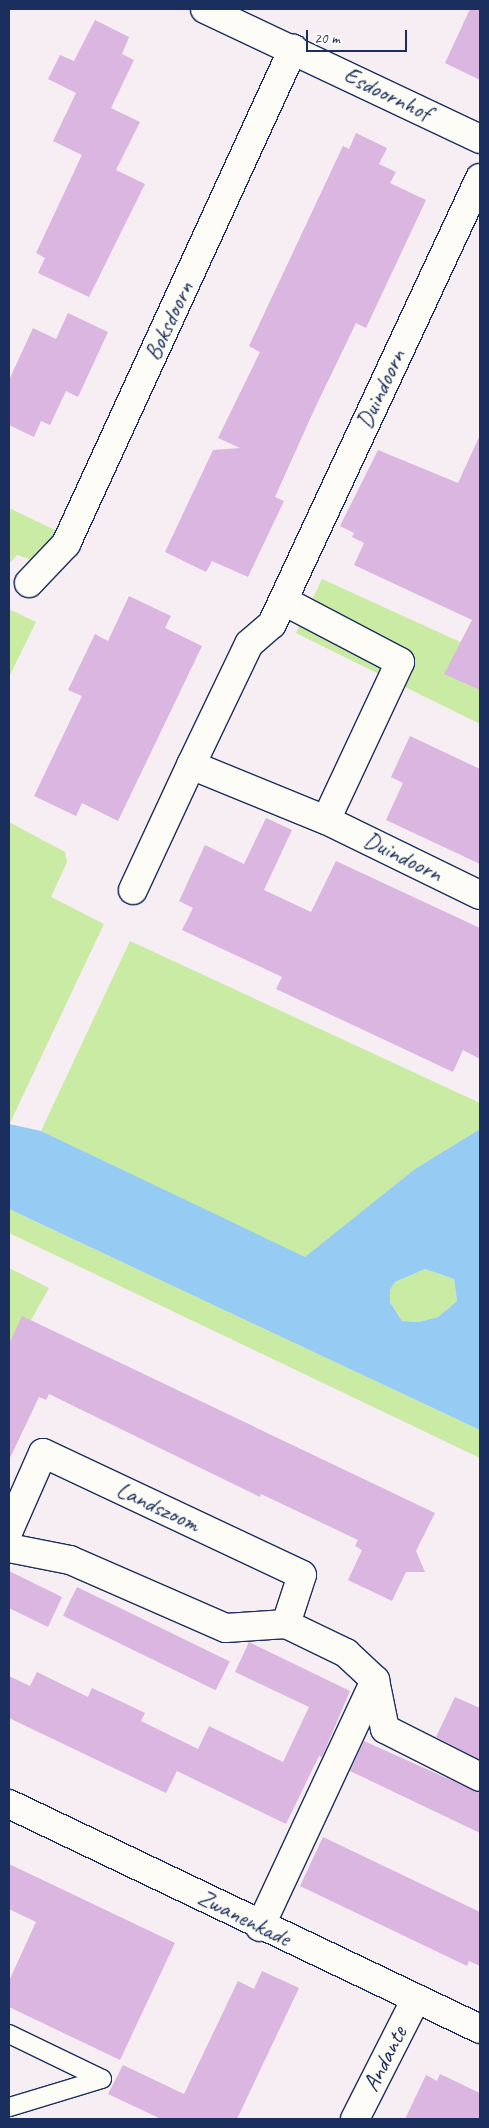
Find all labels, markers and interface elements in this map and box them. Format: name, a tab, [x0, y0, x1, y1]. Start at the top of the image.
scale bar	[309, 20, 410, 52]
text: 20 m	[314, 29, 340, 48]
street label: Esdoornhof	[339, 61, 435, 127]
street label: Boksdoorn	[138, 277, 200, 365]
street label: Duindoorn	[350, 345, 412, 433]
street label: Duindoorn	[359, 826, 447, 888]
street label: Landszoom	[112, 1475, 204, 1539]
street label: Zwanenkade	[193, 1883, 295, 1953]
street label: Andante	[356, 2022, 414, 2096]

